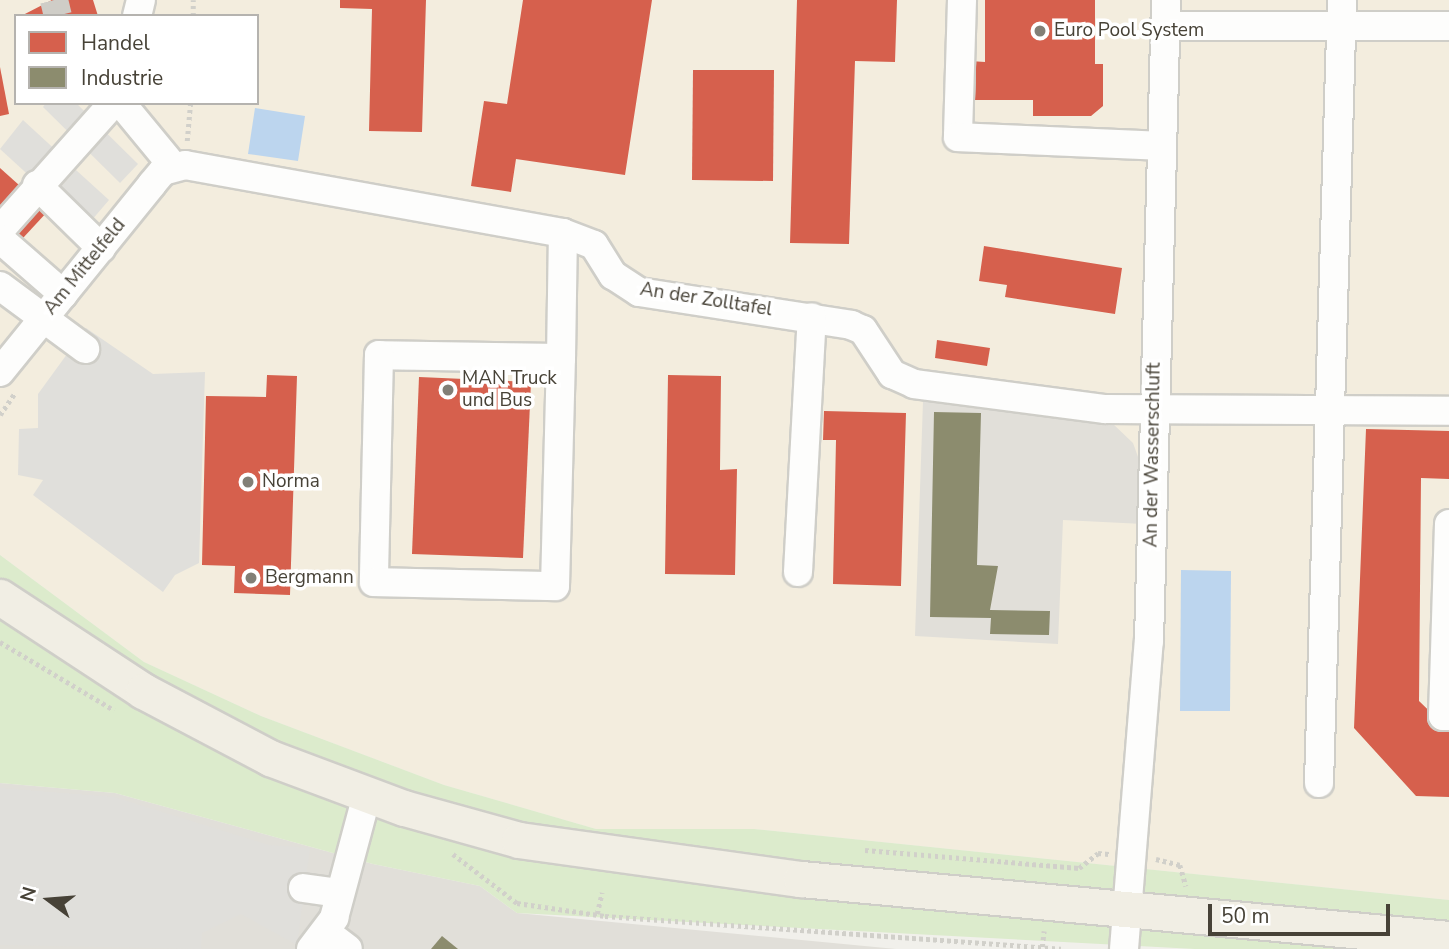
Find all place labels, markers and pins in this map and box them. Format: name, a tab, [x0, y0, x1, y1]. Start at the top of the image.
place label: Euro Pool System	[1054, 20, 1204, 42]
marker: Euro Pool System	[1032, 23, 1048, 39]
place label: MAN Truck und Bus	[462, 368, 557, 412]
marker: MAN Truck und Bus	[440, 382, 456, 398]
place label: Norma	[262, 471, 320, 493]
marker: Norma	[240, 474, 256, 490]
place label: Bergmann	[265, 567, 354, 589]
marker: Bergmann	[243, 570, 259, 586]

